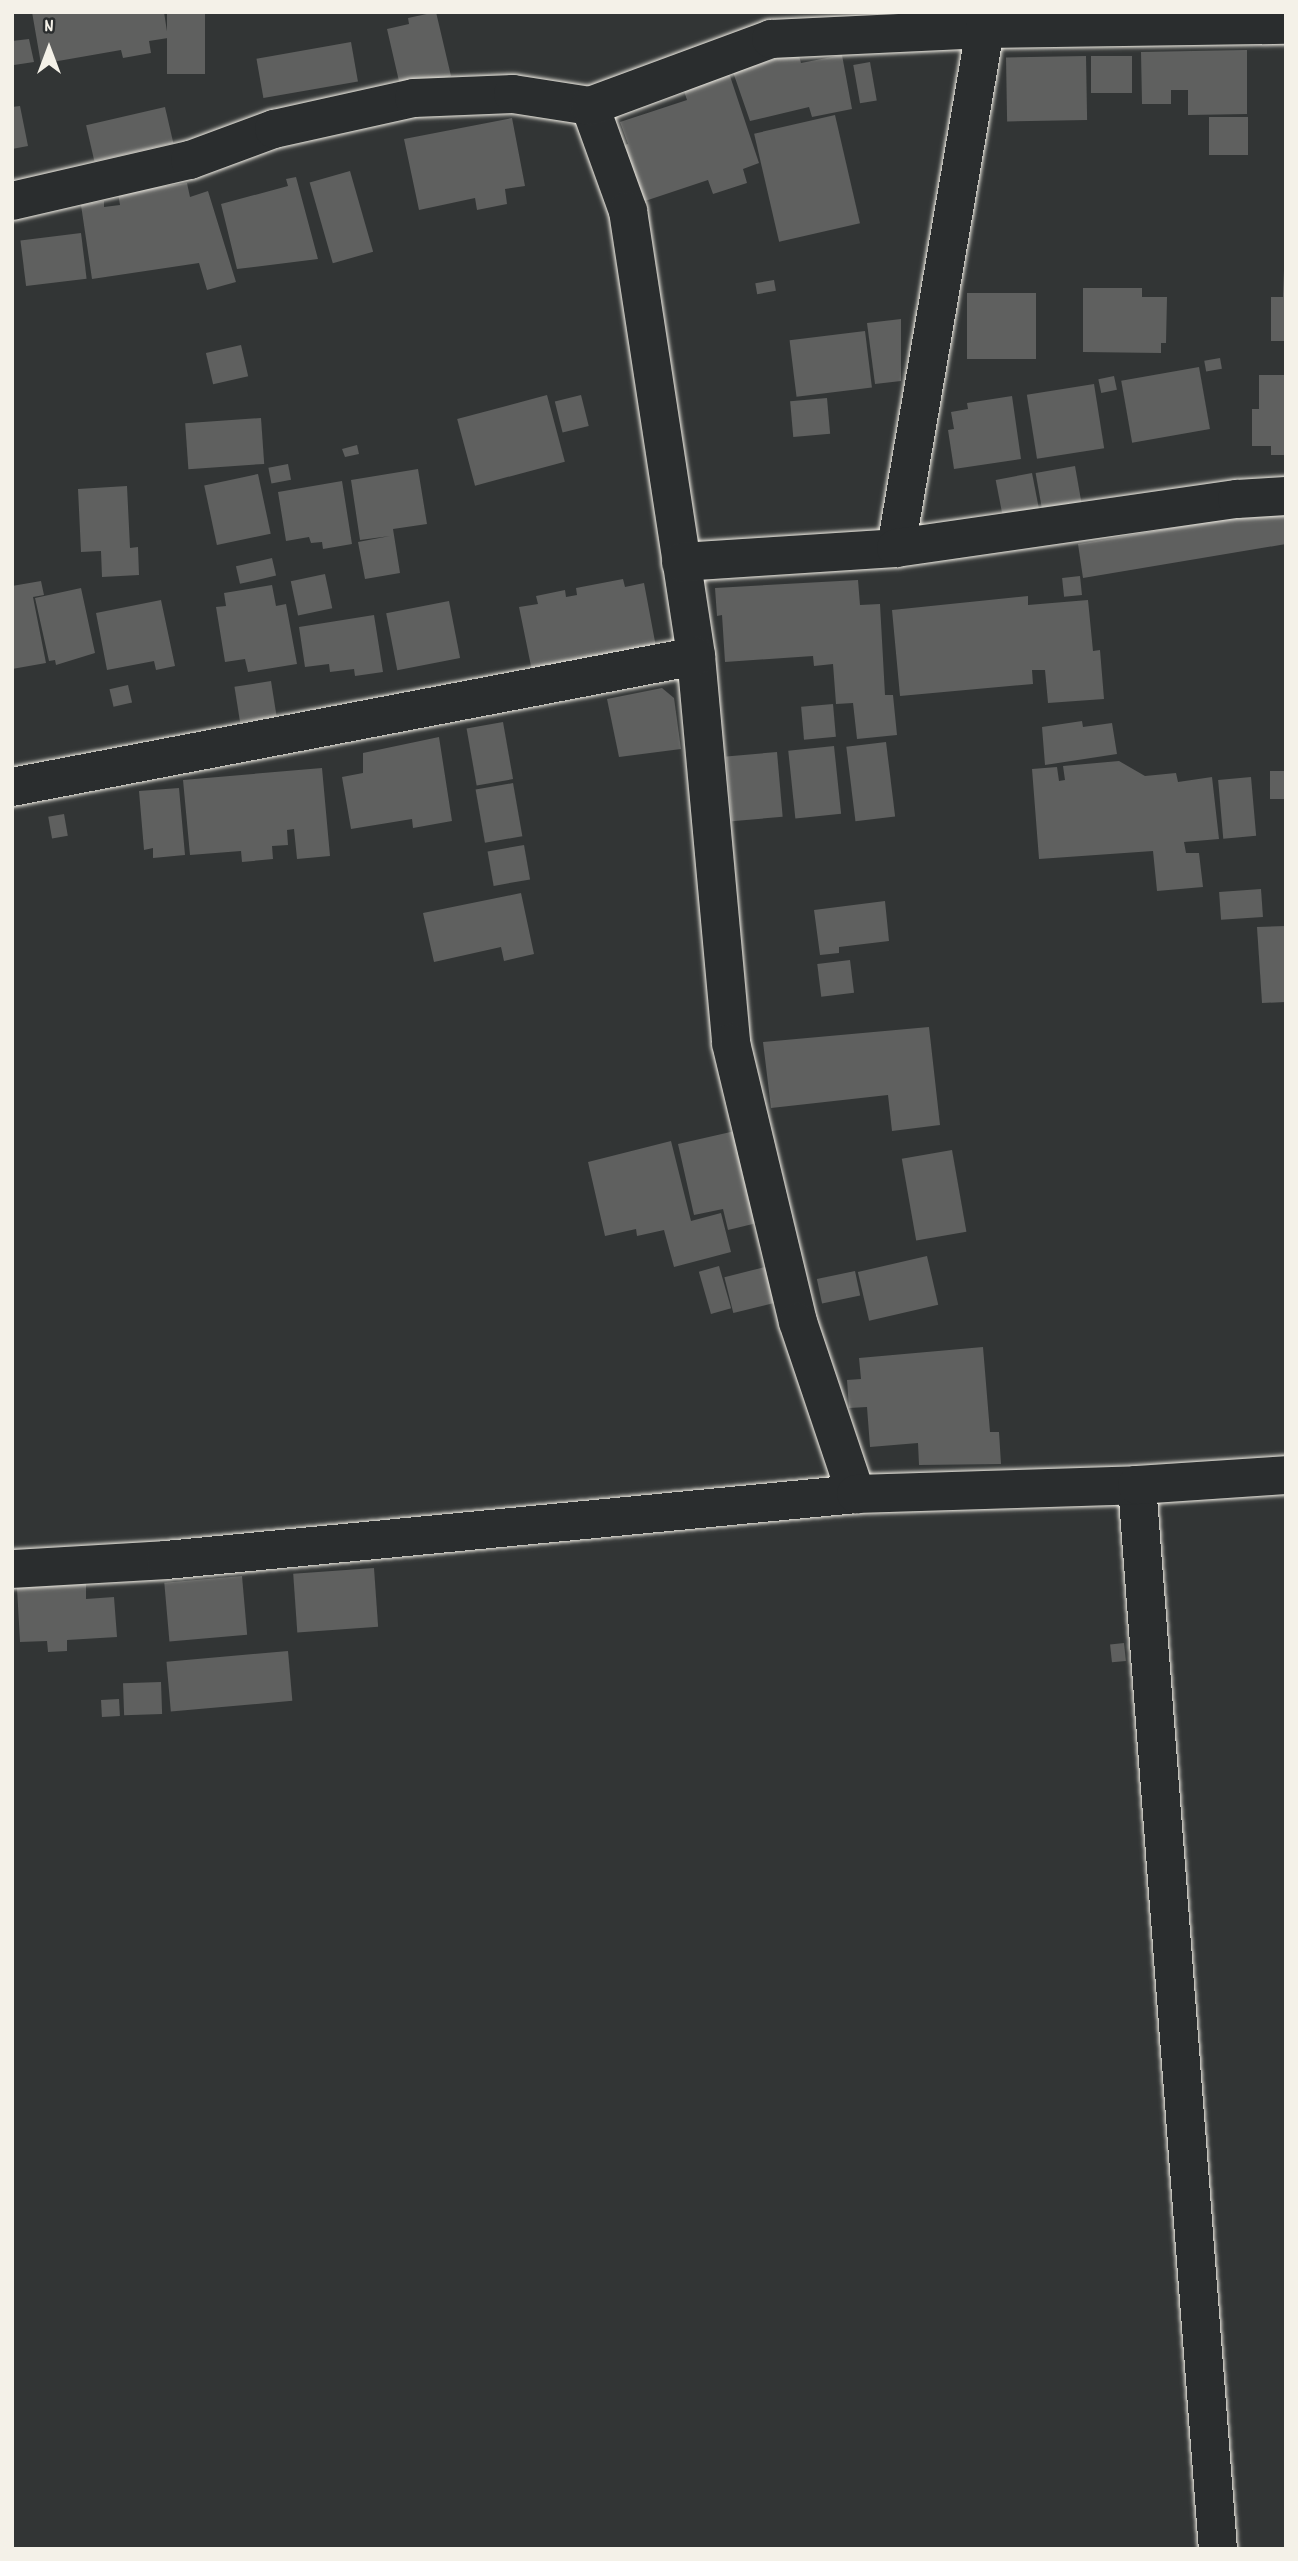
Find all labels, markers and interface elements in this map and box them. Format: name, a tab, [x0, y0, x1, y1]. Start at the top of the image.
north arrow	[14, 14, 84, 84]
text: N	[44, 14, 54, 41]

